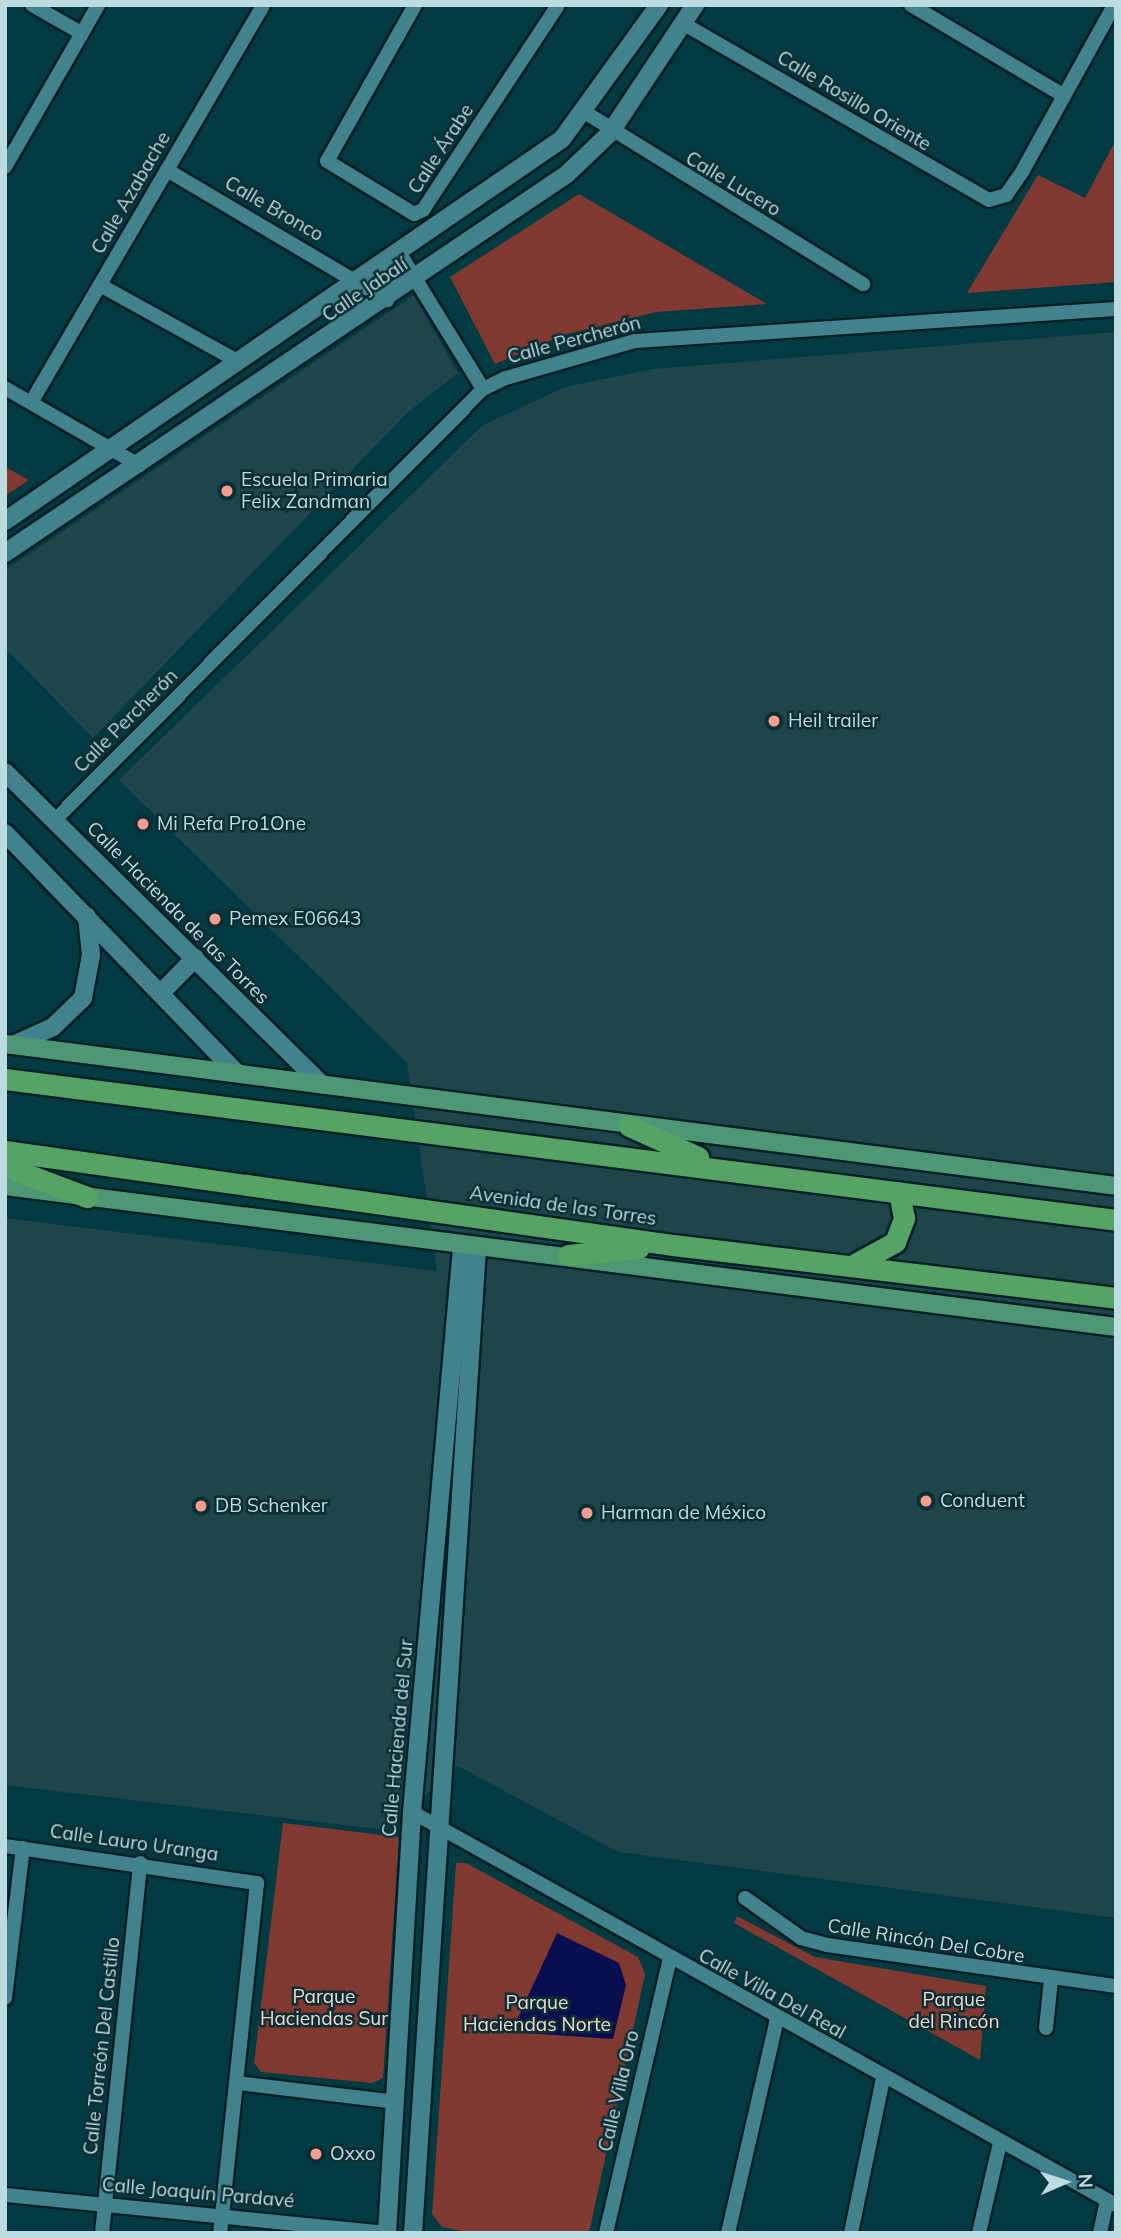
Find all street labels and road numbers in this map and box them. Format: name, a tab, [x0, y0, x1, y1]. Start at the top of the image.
street label: Calle Rosillo Oriente	[773, 46, 935, 156]
street label: Calle Árabe	[404, 100, 478, 198]
street label: Calle Azabache	[87, 128, 175, 258]
street label: Calle Lucero	[681, 147, 785, 221]
street label: Calle Bronco	[221, 172, 327, 246]
street label: Calle Jabalí	[318, 253, 412, 327]
street label: Calle Percherón	[505, 311, 643, 369]
street label: Calle Percherón	[69, 664, 183, 778]
street label: Calle Hacienda de las Torres	[82, 817, 274, 1009]
street label: Avenida de las Torres	[468, 1182, 658, 1230]
street label: Calle Hacienda del Sur	[378, 1638, 418, 1838]
street label: Calle Lauro Uranga	[48, 1820, 220, 1866]
street label: Calle Rincón Del Cobre	[826, 1914, 1026, 1968]
street label: Calle Torreón Del Castillo	[79, 1936, 125, 2156]
street label: Calle Villa Del Real	[694, 1944, 850, 2044]
street label: Calle Villa Oro	[594, 2028, 644, 2154]
street label: Calle Joaquín Pardavé	[101, 2173, 295, 2213]

